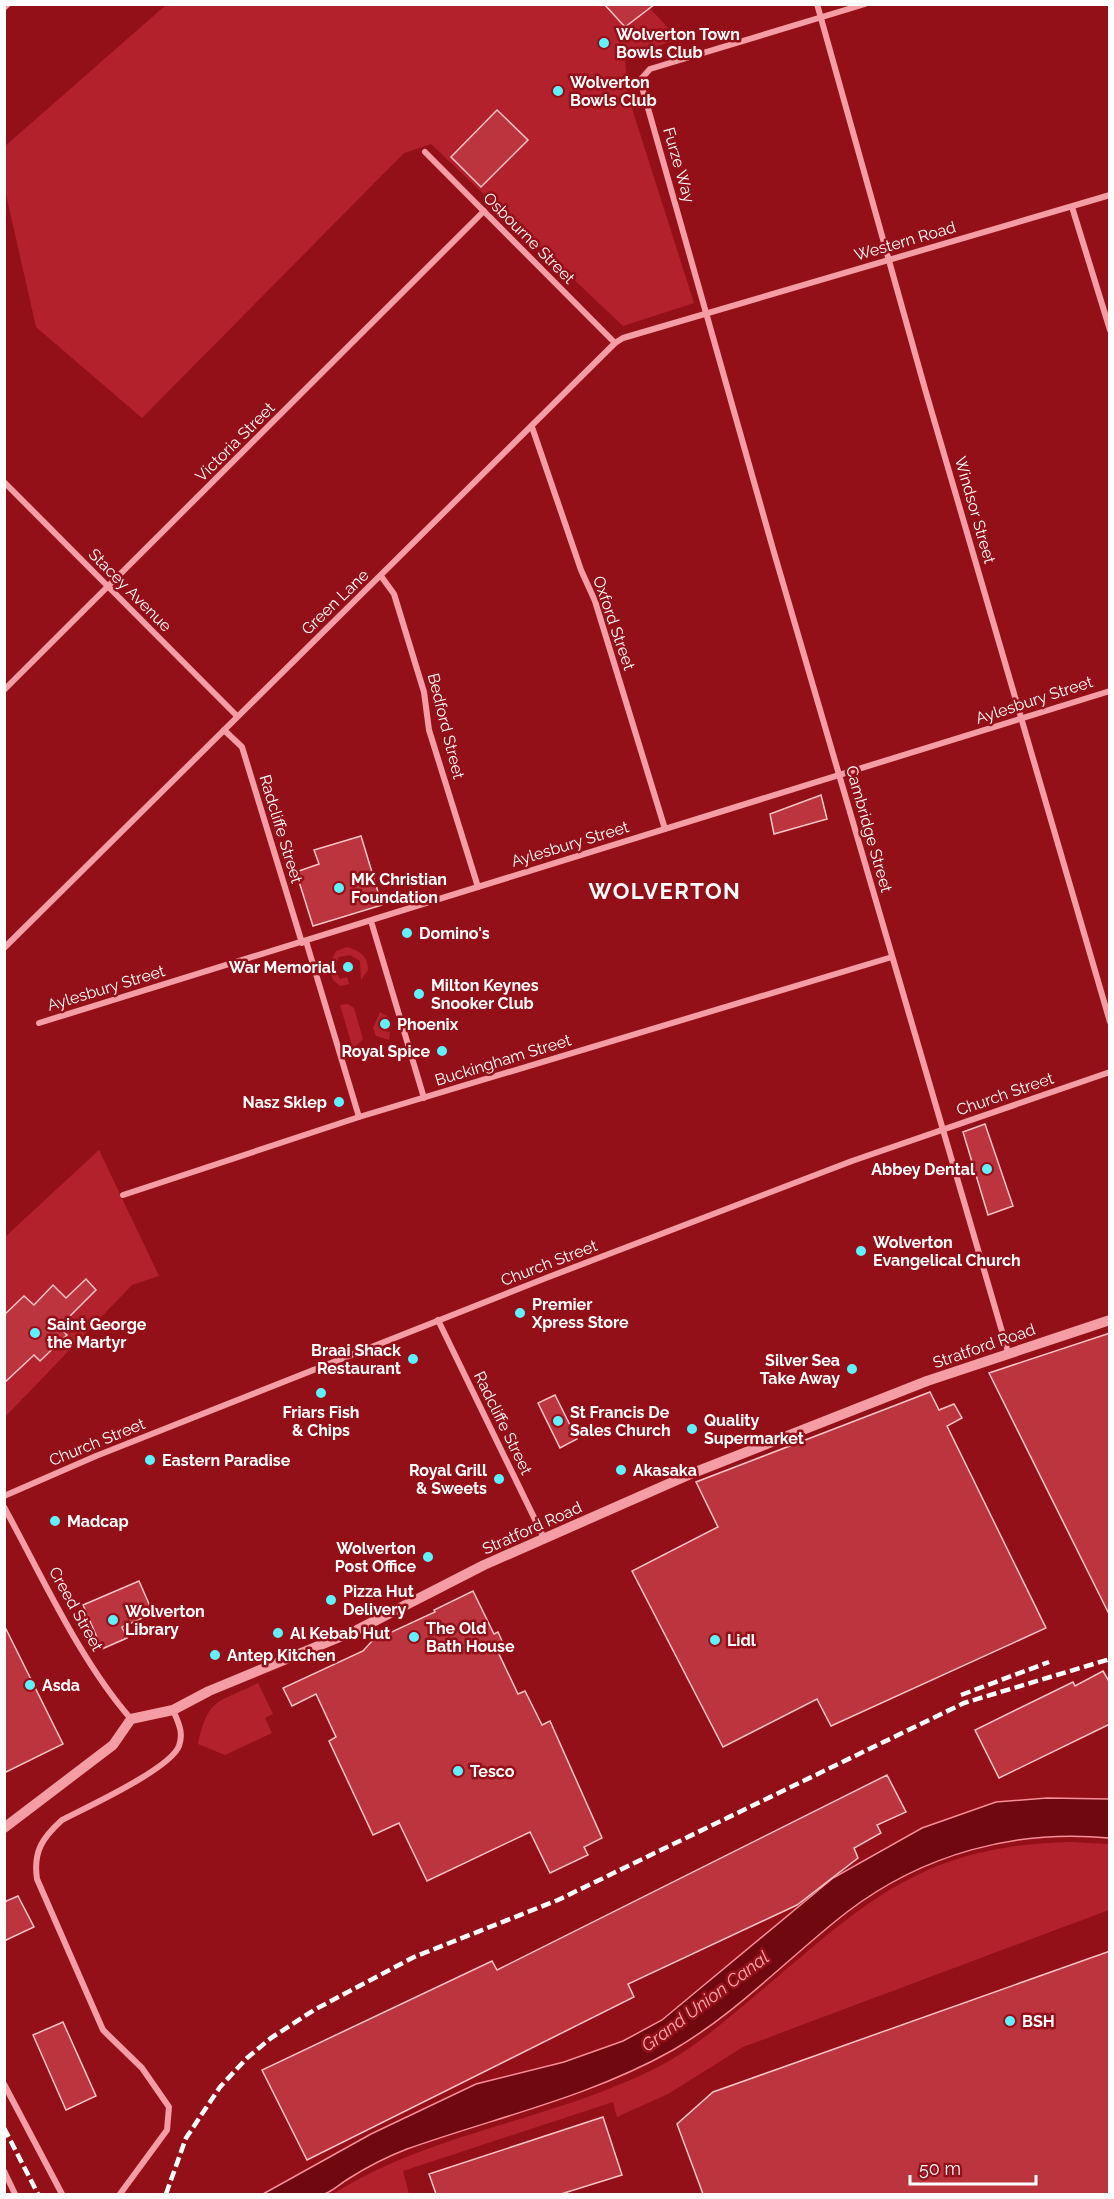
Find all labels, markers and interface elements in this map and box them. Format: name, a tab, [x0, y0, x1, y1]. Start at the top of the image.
place label: Wolverton Town Bowls Club	[616, 25, 740, 62]
marker: Wolverton Town Bowls Club	[597, 36, 611, 50]
place label: Wolverton Bowls Club	[570, 73, 657, 110]
marker: Wolverton Bowls Club	[551, 84, 565, 98]
street label: Furze Way	[659, 125, 699, 205]
street label: Osbourne Street	[479, 188, 579, 288]
street label: Western Road	[852, 217, 958, 265]
street label: Victoria Street	[191, 398, 279, 486]
street label: Windsor Street	[951, 454, 1000, 566]
street label: Stacey Avenue	[85, 545, 175, 635]
street label: Green Lane	[298, 565, 372, 639]
street label: Oxford Street	[589, 573, 639, 673]
street label: Bedford Street	[424, 671, 468, 781]
street label: Aylesbury Street	[973, 672, 1096, 728]
street label: Cambridge Street	[842, 763, 896, 895]
street label: Radcliffe Street	[255, 772, 307, 886]
street label: Aylesbury Street	[509, 817, 632, 871]
place label: MK Christian Foundation	[351, 870, 447, 907]
district label: WOLVERTON	[589, 878, 741, 904]
marker: MK Christian Foundation	[332, 881, 346, 895]
place label: Domino's	[419, 924, 490, 943]
marker: Domino's	[400, 926, 414, 940]
place label: War Memorial	[229, 958, 337, 977]
marker: War Memorial	[341, 960, 355, 974]
street label: Aylesbury Street	[45, 961, 168, 1015]
place label: Milton Keynes Snooker Club	[431, 976, 539, 1013]
marker: Milton Keynes Snooker Club	[412, 987, 426, 1001]
place label: Phoenix	[397, 1015, 459, 1034]
marker: Phoenix	[378, 1017, 392, 1031]
street label: Buckingham Street	[433, 1030, 574, 1090]
place label: Royal Spice	[342, 1042, 430, 1061]
marker: Royal Spice	[435, 1044, 449, 1058]
street label: Church Street	[954, 1068, 1057, 1120]
place label: Nasz Sklep	[243, 1093, 327, 1112]
marker: Nasz Sklep	[332, 1095, 346, 1109]
place label: Abbey Dental	[871, 1160, 976, 1179]
marker: Abbey Dental	[980, 1162, 994, 1176]
place label: Wolverton Evangelical Church	[873, 1233, 1021, 1270]
street label: Church Street	[498, 1236, 600, 1290]
marker: Wolverton Evangelical Church	[854, 1244, 868, 1258]
place label: Premier Xpress Store	[531, 1295, 629, 1332]
marker: Premier Xpress Store	[513, 1306, 527, 1320]
place label: Saint George the Martyr	[47, 1315, 147, 1352]
street label: Stratford Road	[930, 1320, 1038, 1372]
marker: Saint George the Martyr	[28, 1326, 42, 1340]
place label: Braai Shack Restaurant	[311, 1341, 401, 1378]
place label: Silver Sea Take Away	[760, 1351, 840, 1388]
marker: Braai Shack Restaurant	[406, 1352, 420, 1366]
marker: Silver Sea Take Away	[845, 1362, 859, 1376]
street label: Radcliffe Street	[470, 1368, 536, 1478]
marker: Friars Fish & Chips	[314, 1386, 328, 1400]
place label: Friars Fish & Chips	[283, 1403, 360, 1440]
place label: St Francis De Sales Church	[570, 1403, 671, 1440]
place label: Quality Supermarket	[704, 1411, 804, 1448]
street label: Church Street	[46, 1414, 148, 1470]
marker: St Francis De Sales Church	[551, 1414, 565, 1428]
marker: Quality Supermarket	[685, 1422, 699, 1436]
place label: Eastern Paradise	[162, 1451, 291, 1470]
marker: Eastern Paradise	[143, 1453, 157, 1467]
place label: Royal Grill & Sweets	[409, 1461, 488, 1498]
place label: Akasaka	[633, 1461, 697, 1480]
marker: Akasaka	[614, 1463, 628, 1477]
marker: Royal Grill & Sweets	[492, 1472, 506, 1486]
street label: Stratford Road	[479, 1498, 585, 1558]
place label: Madcap	[67, 1512, 129, 1531]
marker: Madcap	[48, 1514, 62, 1528]
place label: Wolverton Post Office	[335, 1539, 416, 1576]
marker: Wolverton Post Office	[421, 1550, 435, 1564]
street label: Creed Street	[45, 1563, 107, 1655]
place label: Pizza Hut Delivery	[343, 1582, 414, 1619]
marker: Pizza Hut Delivery	[324, 1593, 338, 1607]
place label: Wolverton Library	[125, 1602, 205, 1639]
marker: Wolverton Library	[106, 1613, 120, 1627]
place label: The Old Bath House	[426, 1619, 515, 1656]
place label: Al Kebab Hut	[290, 1624, 390, 1643]
marker: Al Kebab Hut	[271, 1626, 285, 1640]
marker: The Old Bath House	[407, 1630, 421, 1644]
place label: Lidl	[727, 1631, 757, 1650]
marker: Lidl	[708, 1633, 722, 1647]
place label: Antep Kitchen	[227, 1646, 336, 1665]
marker: Antep Kitchen	[208, 1648, 222, 1662]
place label: Asda	[42, 1676, 80, 1695]
marker: Asda	[23, 1678, 37, 1692]
place label: Tesco	[470, 1762, 515, 1781]
marker: Tesco	[451, 1764, 465, 1778]
water label: Grand Union Canal	[637, 1946, 773, 2056]
place label: BSH	[1022, 2012, 1055, 2031]
marker: BSH	[1003, 2014, 1017, 2028]
scale bar	[910, 2148, 1036, 2186]
text: 50 m	[919, 2158, 961, 2179]

